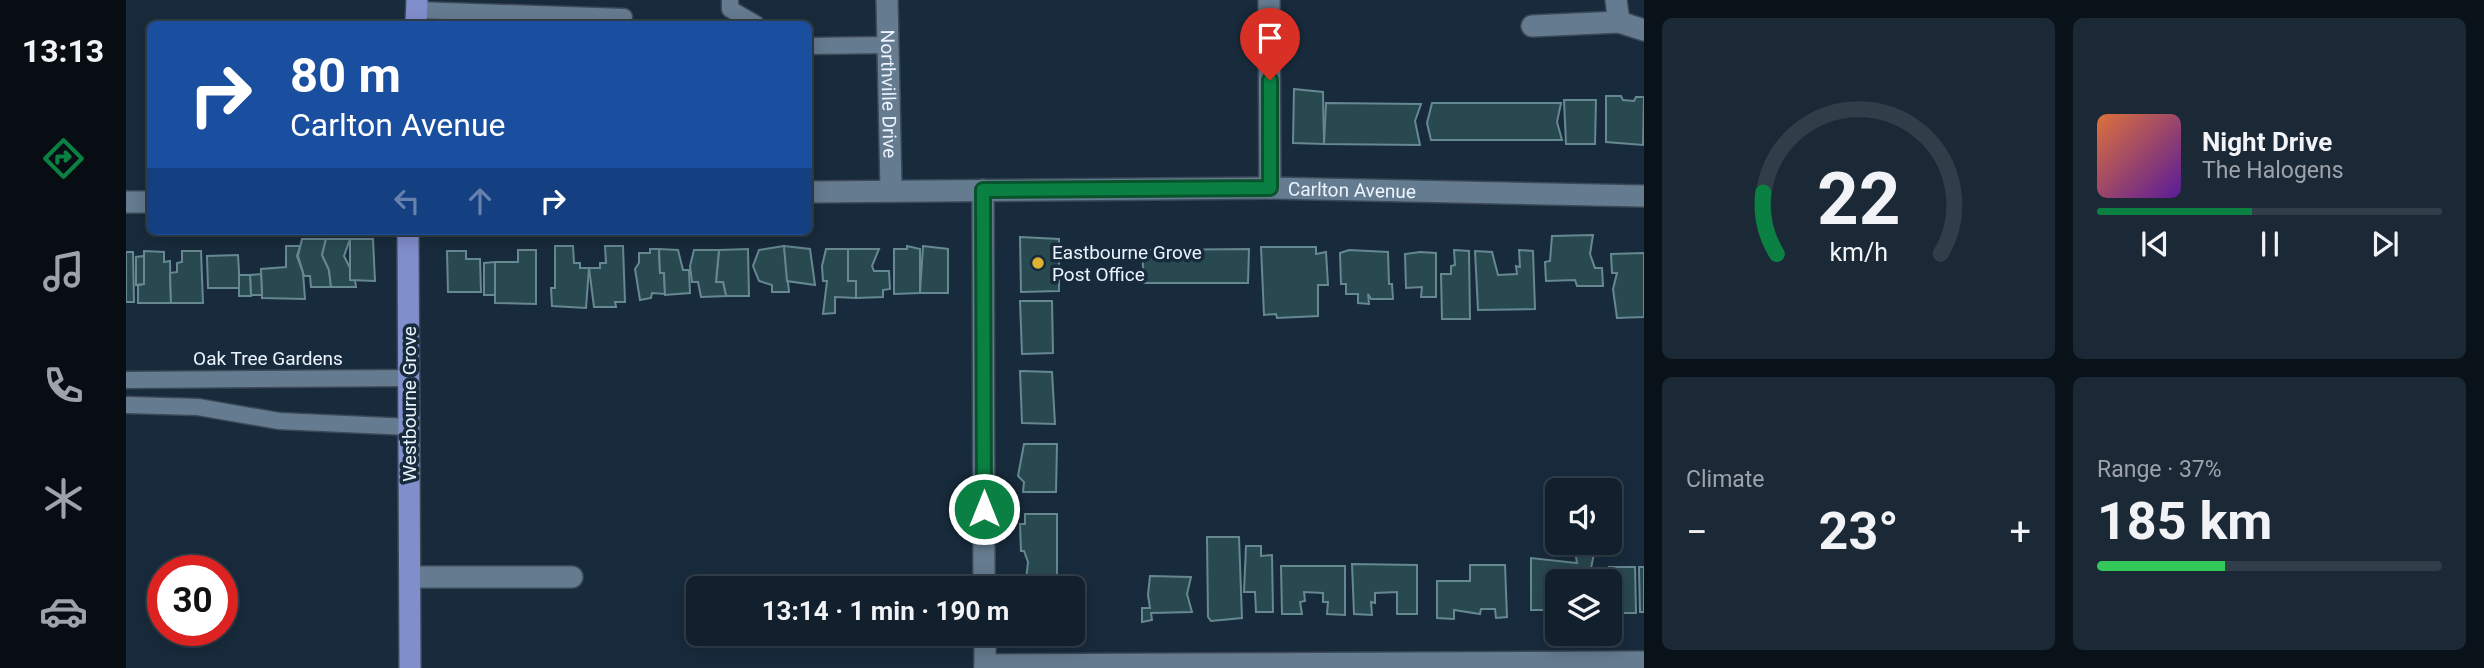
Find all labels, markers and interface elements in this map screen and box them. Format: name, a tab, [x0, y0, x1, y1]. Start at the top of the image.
pin	[1240, 8, 1300, 80]
icon: arrive	[1251, 19, 1289, 57]
street label: Northville Drive	[876, 29, 901, 159]
text: 13:13	[22, 32, 104, 70]
text: 80 m	[290, 47, 401, 104]
icon: right	[175, 49, 266, 140]
text: Carlton Avenue	[290, 106, 506, 144]
text: Night Drive	[2202, 127, 2332, 157]
icon: directions	[39, 134, 88, 183]
text: 22	[1817, 157, 1900, 243]
text: The Halogens	[2202, 157, 2344, 184]
street label: Carlton Avenue	[1288, 177, 1416, 203]
icon: left	[388, 182, 426, 220]
icon: ahead	[461, 182, 499, 220]
icon: right	[534, 182, 572, 220]
icon: previous	[2136, 225, 2174, 263]
icon: pause	[2251, 225, 2289, 263]
icon: next	[2366, 225, 2404, 263]
text: km/h	[1829, 238, 1888, 267]
place label: Eastbourne Grove Post Office	[1052, 241, 1202, 286]
icon: music	[39, 247, 88, 296]
marker: Eastbourne Grove Post Office	[1030, 255, 1046, 271]
street label: Westbourne Grove	[398, 326, 421, 482]
street label: Oak Tree Gardens	[193, 347, 343, 370]
icon: phone	[39, 361, 88, 410]
text: Range · 37%	[2097, 456, 2222, 483]
text: Climate	[1686, 466, 1765, 493]
position arrow	[947, 472, 1021, 546]
icon: climate	[39, 474, 88, 523]
map controls	[1545, 478, 1622, 646]
button: sound	[1545, 478, 1622, 555]
text: 185 km	[2097, 491, 2272, 552]
text: 23°	[1819, 501, 1899, 562]
text: −	[1686, 510, 1708, 554]
text: +	[2009, 510, 2031, 554]
speed limit sign: 30	[147, 555, 238, 646]
button: layers	[1545, 569, 1622, 646]
icon: car	[39, 587, 88, 636]
text: 13:14 · 1 min · 190 m	[762, 596, 1009, 626]

